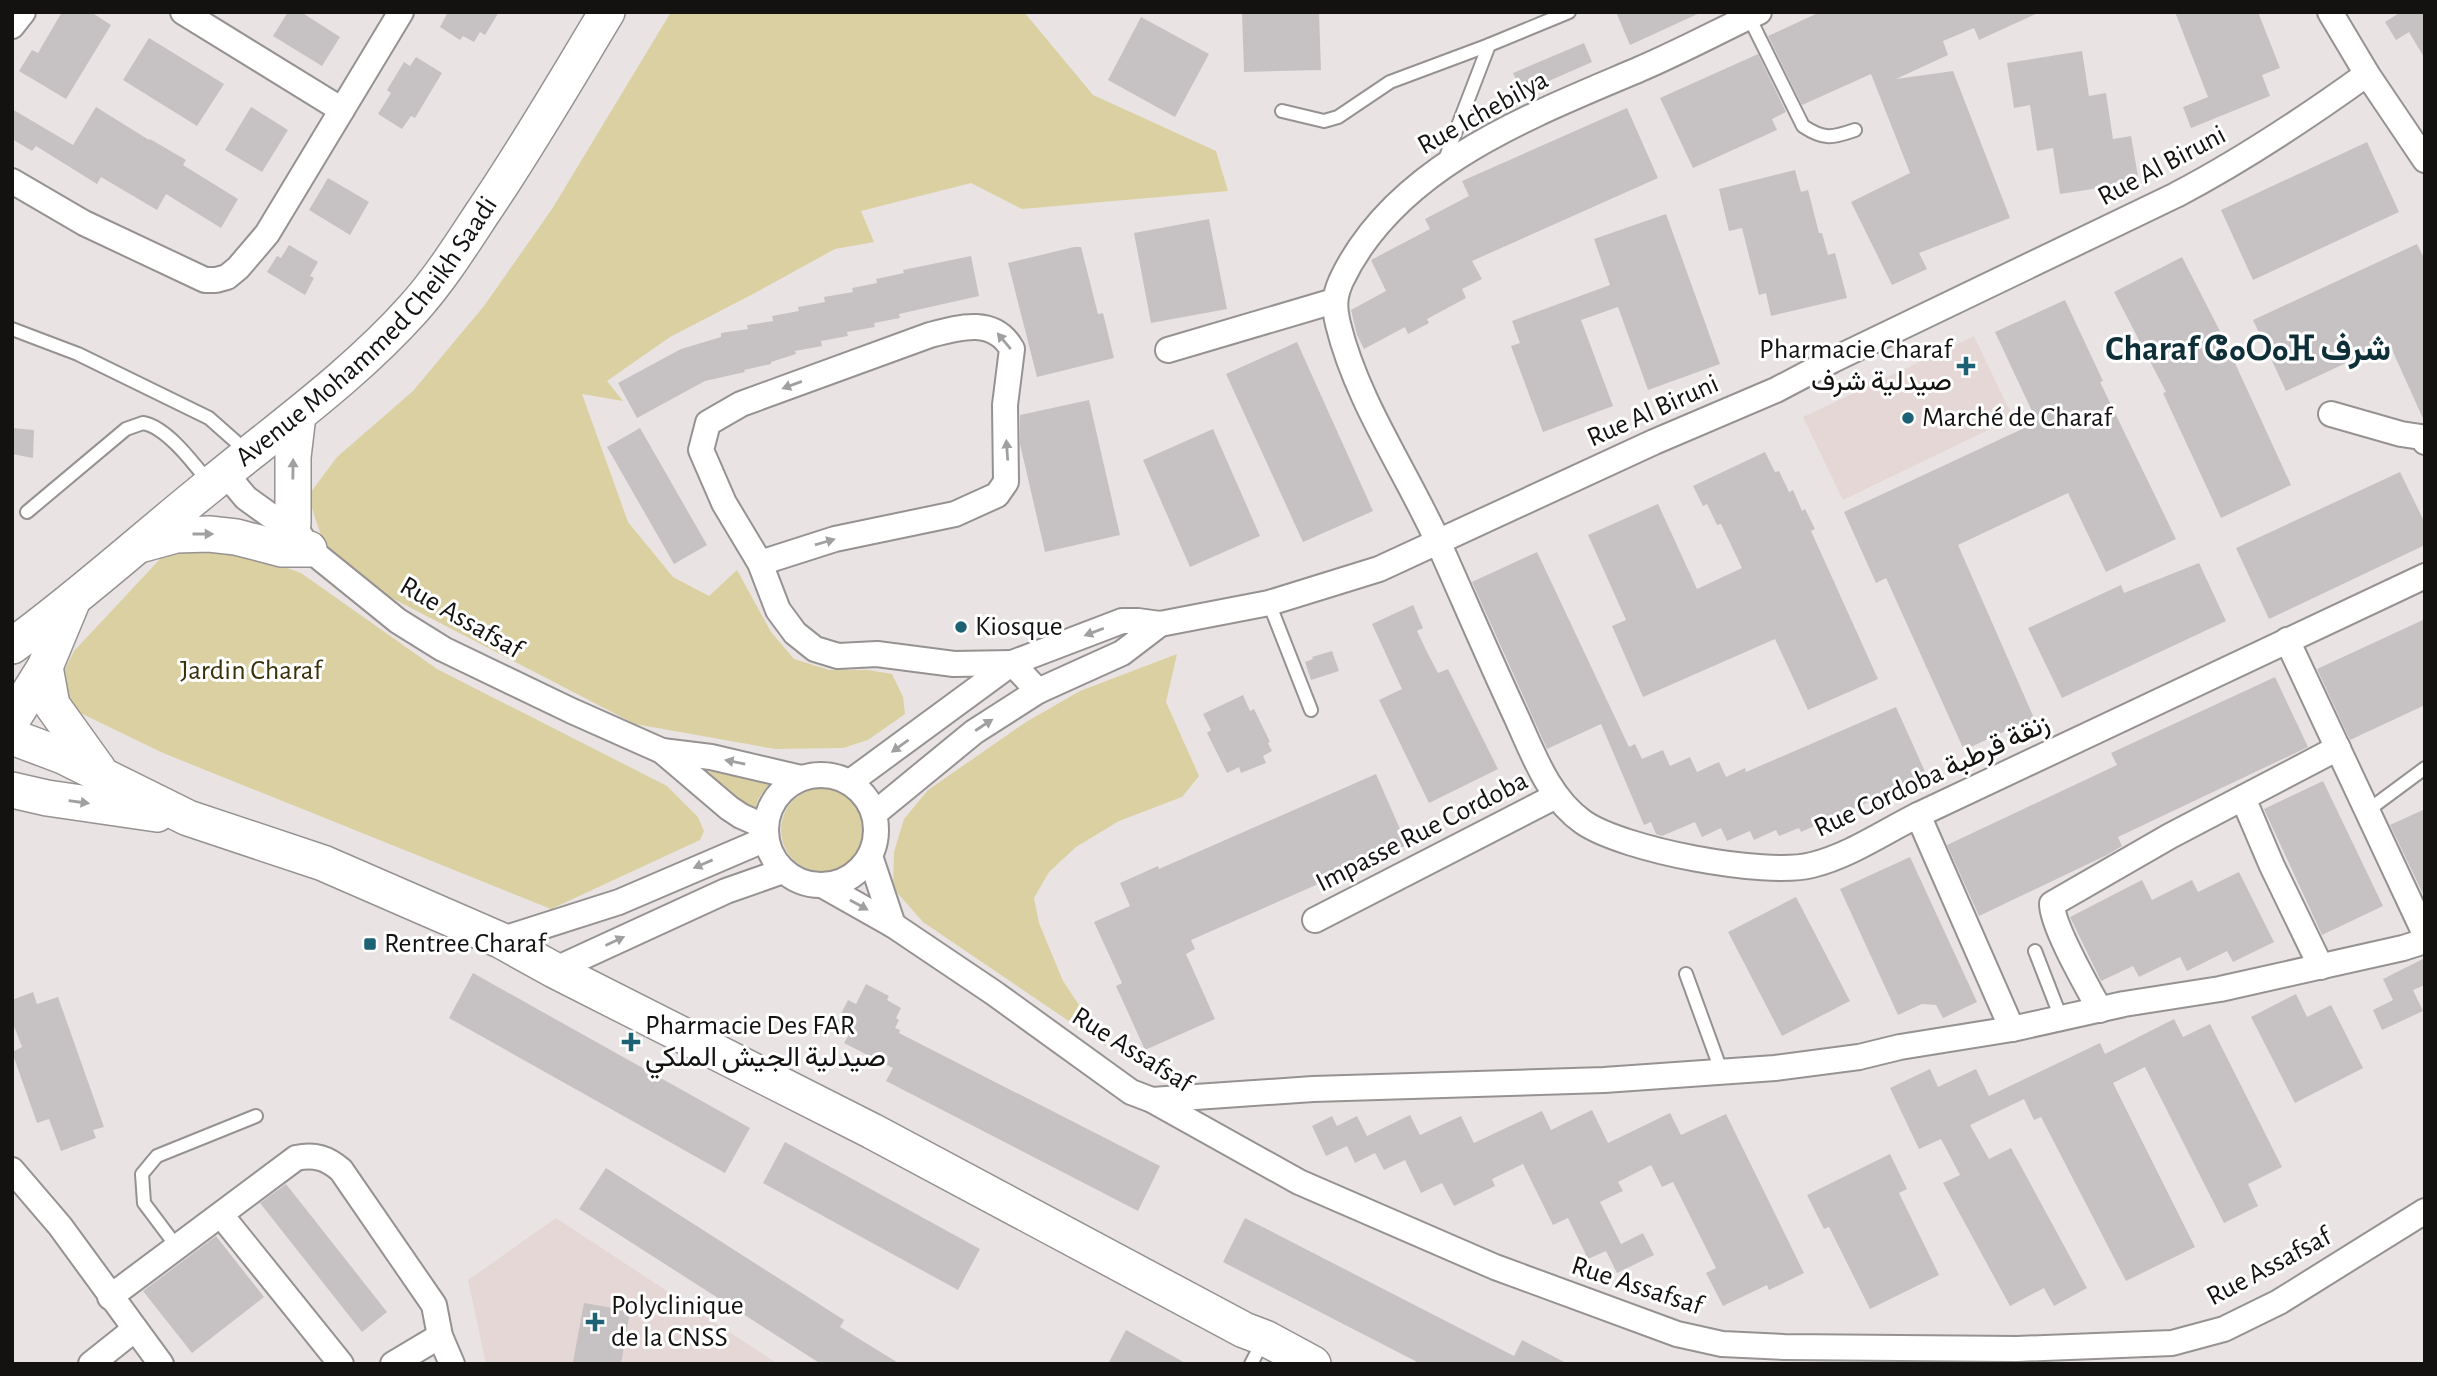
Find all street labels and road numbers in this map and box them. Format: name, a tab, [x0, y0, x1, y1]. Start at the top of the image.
street label: Rue Ichebilya	[1413, 66, 1553, 160]
street label: Rue Al Biruni	[2093, 121, 2231, 211]
street label: Avenue Mohammed Cheikh Saadi	[231, 192, 503, 472]
street label: Rue Al Biruni	[1583, 370, 1723, 452]
street label: Rue Assafsaf	[395, 572, 528, 665]
street label: Rue Cordoba زنقة قرطبة	[1810, 709, 2055, 845]
street label: Impasse Rue Cordoba	[1311, 766, 1533, 898]
street label: Rue Assafsaf	[1067, 1002, 1198, 1099]
street label: Rue Assafsaf	[2202, 1222, 2337, 1311]
street label: Rue Assafsaf	[1568, 1252, 1708, 1321]

